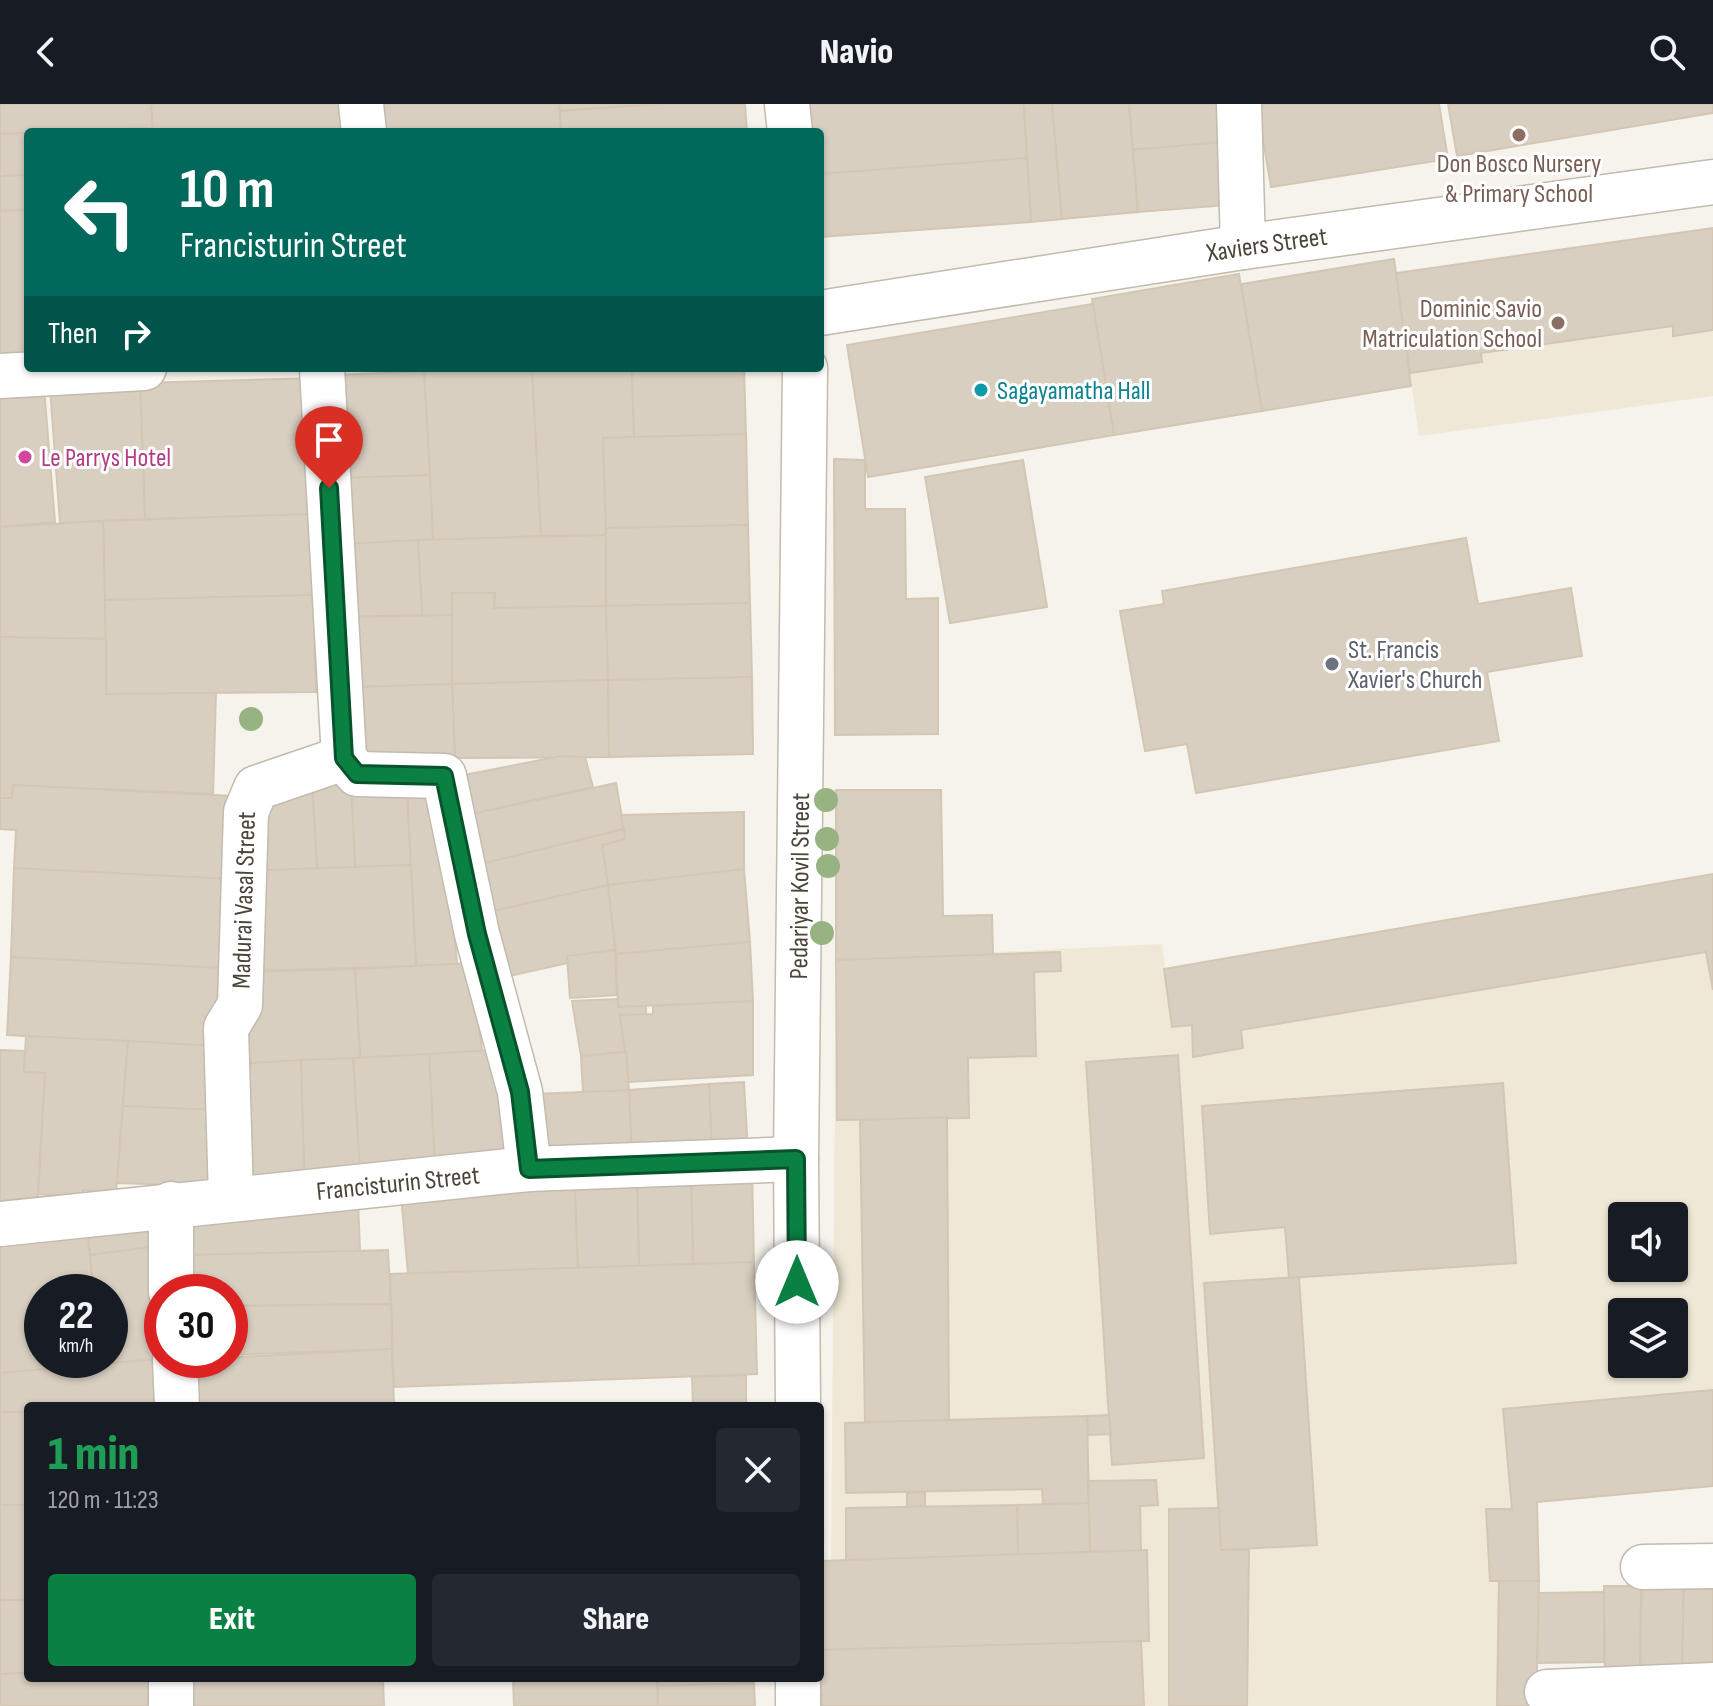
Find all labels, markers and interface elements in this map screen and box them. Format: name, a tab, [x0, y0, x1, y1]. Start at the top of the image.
icon: back	[24, 30, 68, 74]
icon: search	[1645, 30, 1689, 74]
text: Navio	[820, 31, 893, 74]
marker: Don Bosco Nursery & Primary School	[1510, 126, 1528, 144]
place label: Don Bosco Nursery & Primary School	[1437, 149, 1601, 210]
text: 10 m	[180, 157, 274, 224]
icon: left	[48, 160, 152, 264]
street label: Xaviers Street	[1203, 222, 1329, 270]
text: Francisturin Street	[180, 225, 407, 268]
place label: Dominic Savio Matriculation School	[1362, 294, 1542, 355]
icon: right	[114, 312, 158, 356]
marker: Dominic Savio Matriculation School	[1549, 314, 1567, 332]
text: Then	[48, 316, 98, 352]
place label: Sagayamatha Hall	[997, 376, 1150, 407]
marker: Sagayamatha Hall	[972, 381, 990, 399]
pin	[295, 406, 363, 488]
icon: arrive	[307, 418, 351, 462]
place label: Le Parrys Hotel	[41, 443, 171, 474]
marker: Le Parrys Hotel	[16, 448, 34, 466]
place label: St. Francis Xavier's Church	[1347, 635, 1482, 696]
marker: St. Francis Xavier's Church	[1323, 655, 1341, 673]
street label: Pedariyar Kovil Street	[784, 793, 817, 980]
street label: Madurai Vasal Street	[227, 811, 263, 989]
street label: Francisturin Street	[315, 1160, 481, 1208]
map controls	[1608, 1202, 1688, 1378]
button: sound	[1608, 1202, 1688, 1282]
position arrow	[755, 1240, 839, 1324]
speed limit sign: 30	[144, 1274, 248, 1378]
text: 22	[58, 1292, 94, 1340]
button: layers	[1608, 1298, 1688, 1378]
text: km/h	[59, 1334, 93, 1358]
text: 1 min	[48, 1426, 139, 1483]
button: close	[716, 1428, 800, 1512]
text: 120 m · 11:23	[48, 1485, 159, 1516]
button: Exit	[48, 1574, 416, 1666]
button: Share	[432, 1574, 800, 1666]

